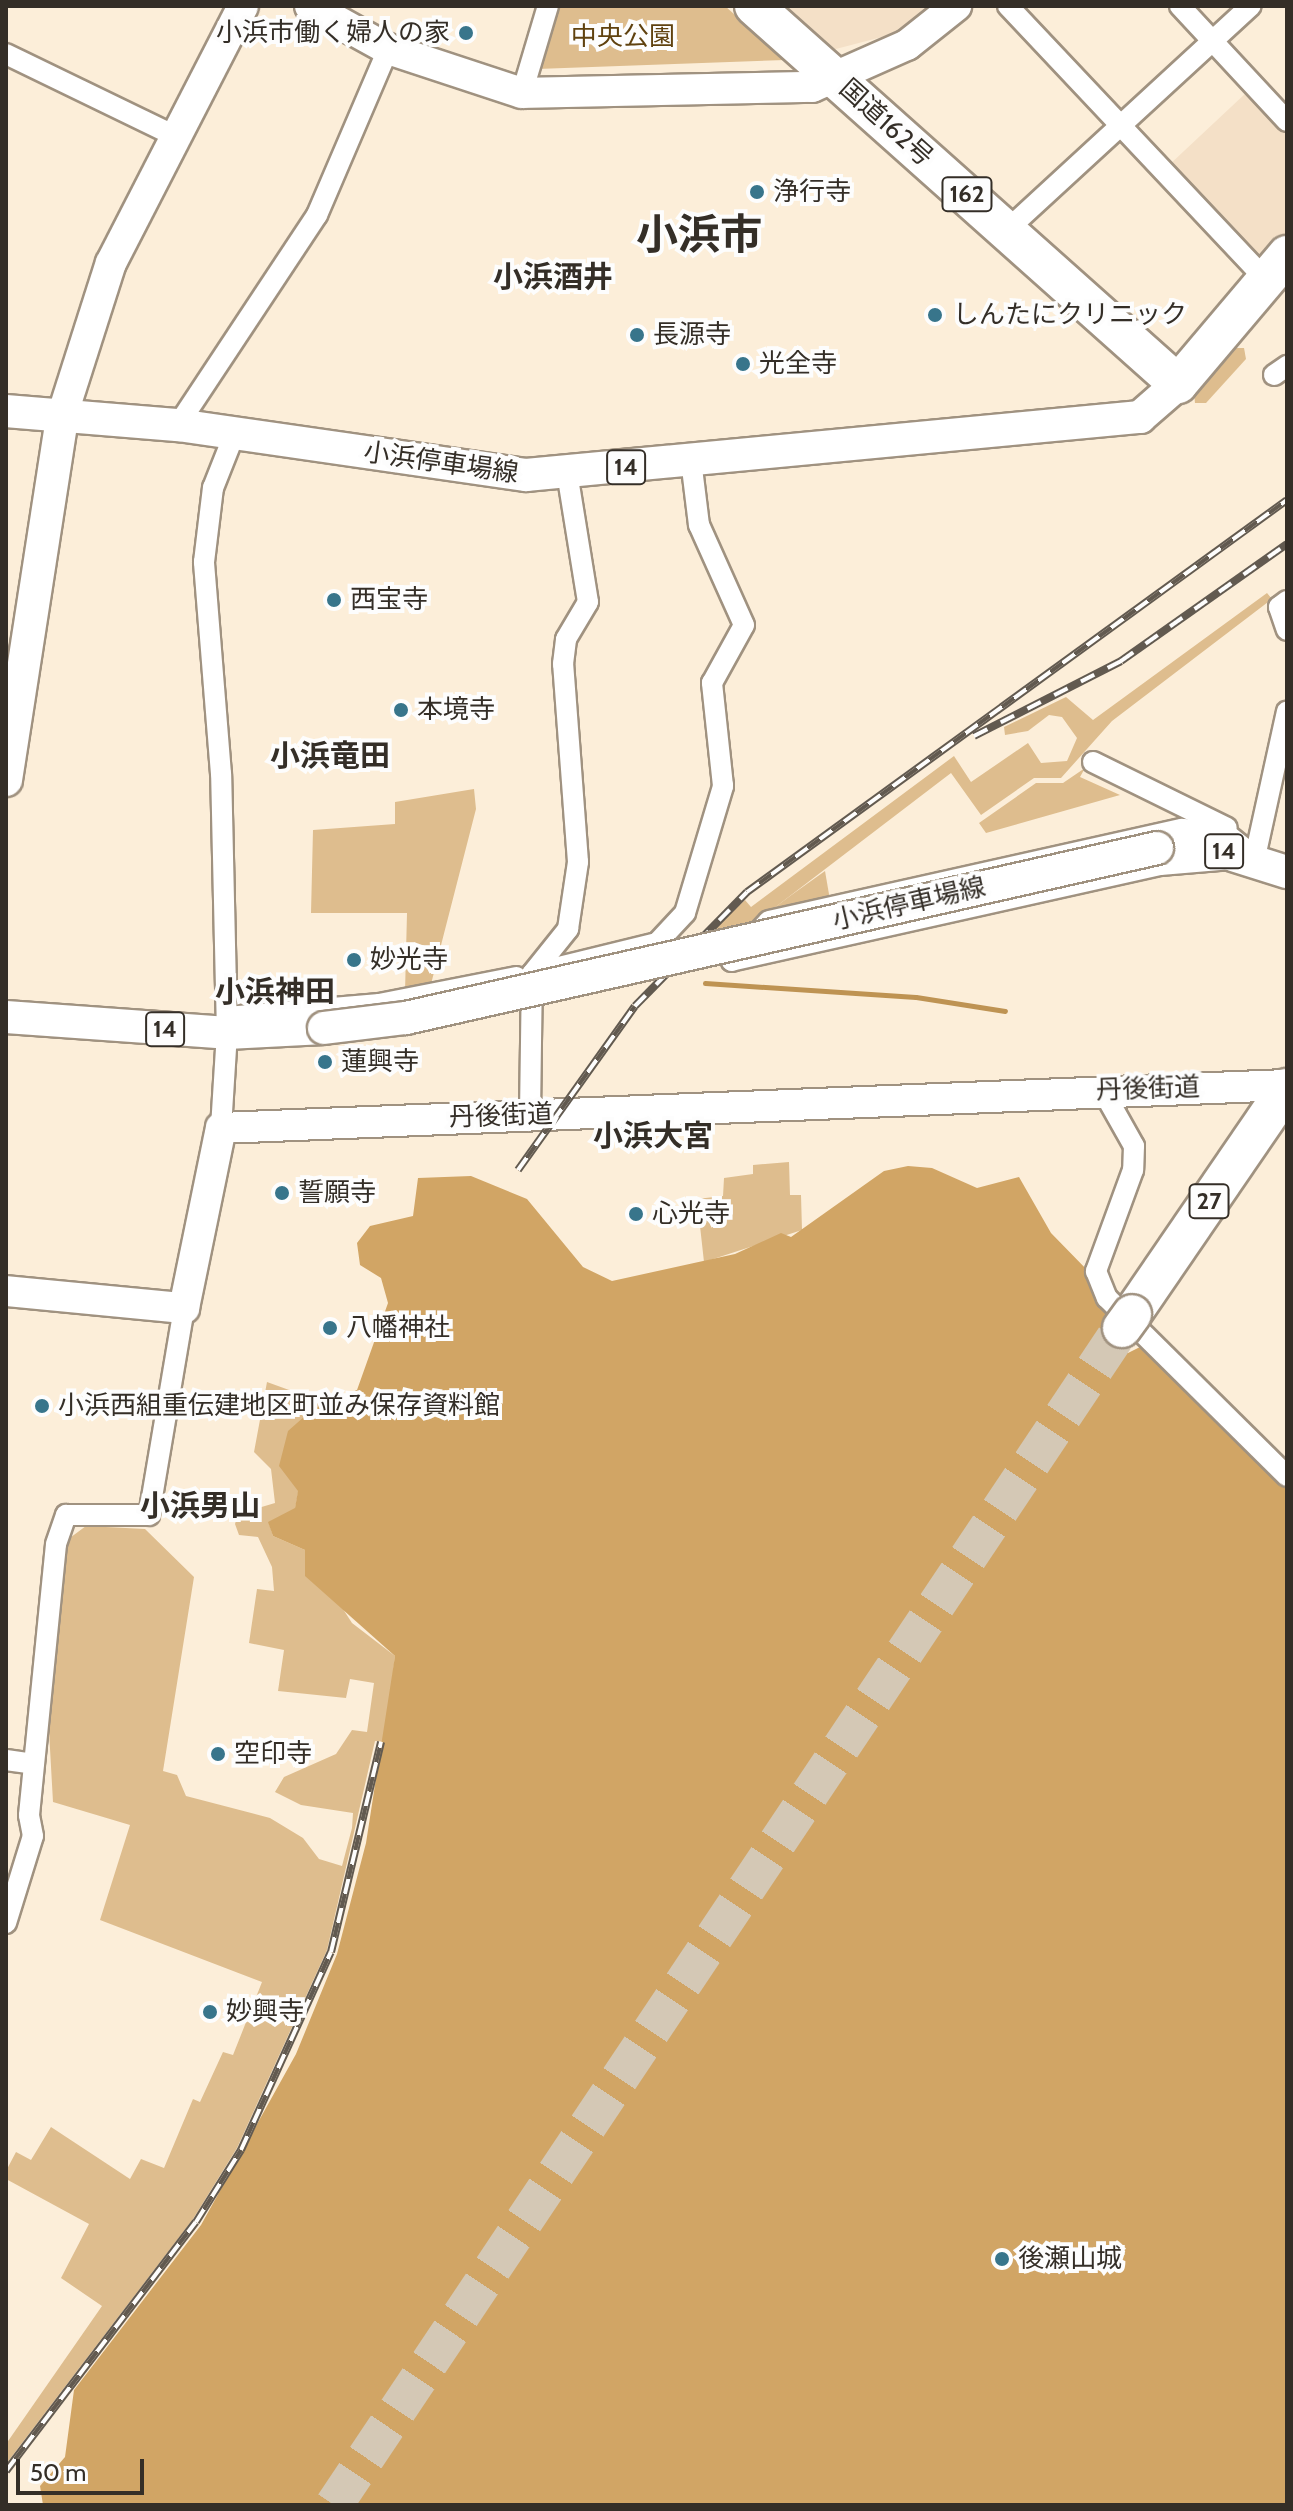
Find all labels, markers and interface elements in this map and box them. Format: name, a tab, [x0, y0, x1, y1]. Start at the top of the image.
place label: 小浜市働く婦人の家	[216, 17, 450, 49]
park label: 中央公園	[571, 21, 675, 53]
marker: 小浜市働く婦人の家	[457, 24, 475, 42]
street label: 国道162号	[833, 73, 939, 173]
road number: 162	[941, 174, 993, 214]
place label: 浄行寺	[773, 176, 851, 208]
marker: 浄行寺	[748, 183, 766, 201]
district label: 小浜市	[636, 209, 762, 259]
district label: 小浜酒井	[493, 259, 613, 295]
place label: しんたにクリニック	[953, 299, 1187, 331]
marker: しんたにクリニック	[924, 304, 946, 326]
place label: 長源寺	[653, 319, 731, 351]
marker: 長源寺	[628, 326, 646, 344]
place label: 光全寺	[759, 348, 837, 380]
marker: 光全寺	[734, 355, 752, 373]
street label: 小浜停車場線	[362, 437, 520, 489]
road number: 14	[606, 447, 646, 487]
place label: 西宝寺	[350, 584, 428, 616]
marker: 西宝寺	[325, 591, 343, 609]
place label: 本境寺	[417, 694, 495, 726]
marker: 本境寺	[392, 701, 410, 719]
district label: 小浜竜田	[270, 738, 390, 774]
road number: 14	[1204, 831, 1244, 871]
street label: 小浜停車場線	[829, 871, 989, 937]
place label: 妙光寺	[370, 944, 448, 976]
marker: 妙光寺	[345, 951, 363, 969]
district label: 小浜神田	[215, 974, 335, 1010]
road number: 14	[145, 1009, 185, 1049]
place label: 蓮興寺	[341, 1046, 419, 1078]
marker: 蓮興寺	[316, 1053, 334, 1071]
street label: 丹後街道	[1095, 1072, 1201, 1106]
street label: 丹後街道	[448, 1099, 554, 1133]
district label: 小浜大宮	[593, 1118, 713, 1154]
place label: 誓願寺	[298, 1177, 376, 1209]
road number: 27	[1187, 1181, 1231, 1221]
marker: 誓願寺	[273, 1184, 291, 1202]
place label: 心光寺	[652, 1198, 730, 1230]
marker: 心光寺	[627, 1205, 645, 1223]
place label: 八幡神社	[346, 1312, 450, 1344]
marker: 八幡神社	[321, 1319, 339, 1337]
place label: 小浜西組重伝建地区町並み保存資料館	[58, 1390, 500, 1422]
marker: 小浜西組重伝建地区町並み保存資料館	[33, 1397, 51, 1415]
district label: 小浜男山	[140, 1488, 260, 1524]
place label: 空印寺	[234, 1738, 312, 1770]
marker: 空印寺	[209, 1745, 227, 1763]
place label: 妙興寺	[226, 1996, 304, 2028]
marker: 妙興寺	[201, 2003, 219, 2021]
place label: 後瀬山城	[1018, 2243, 1122, 2275]
marker: 後瀬山城	[993, 2250, 1011, 2268]
scale bar	[20, 2443, 148, 2493]
text: 50 m	[30, 2458, 86, 2487]

